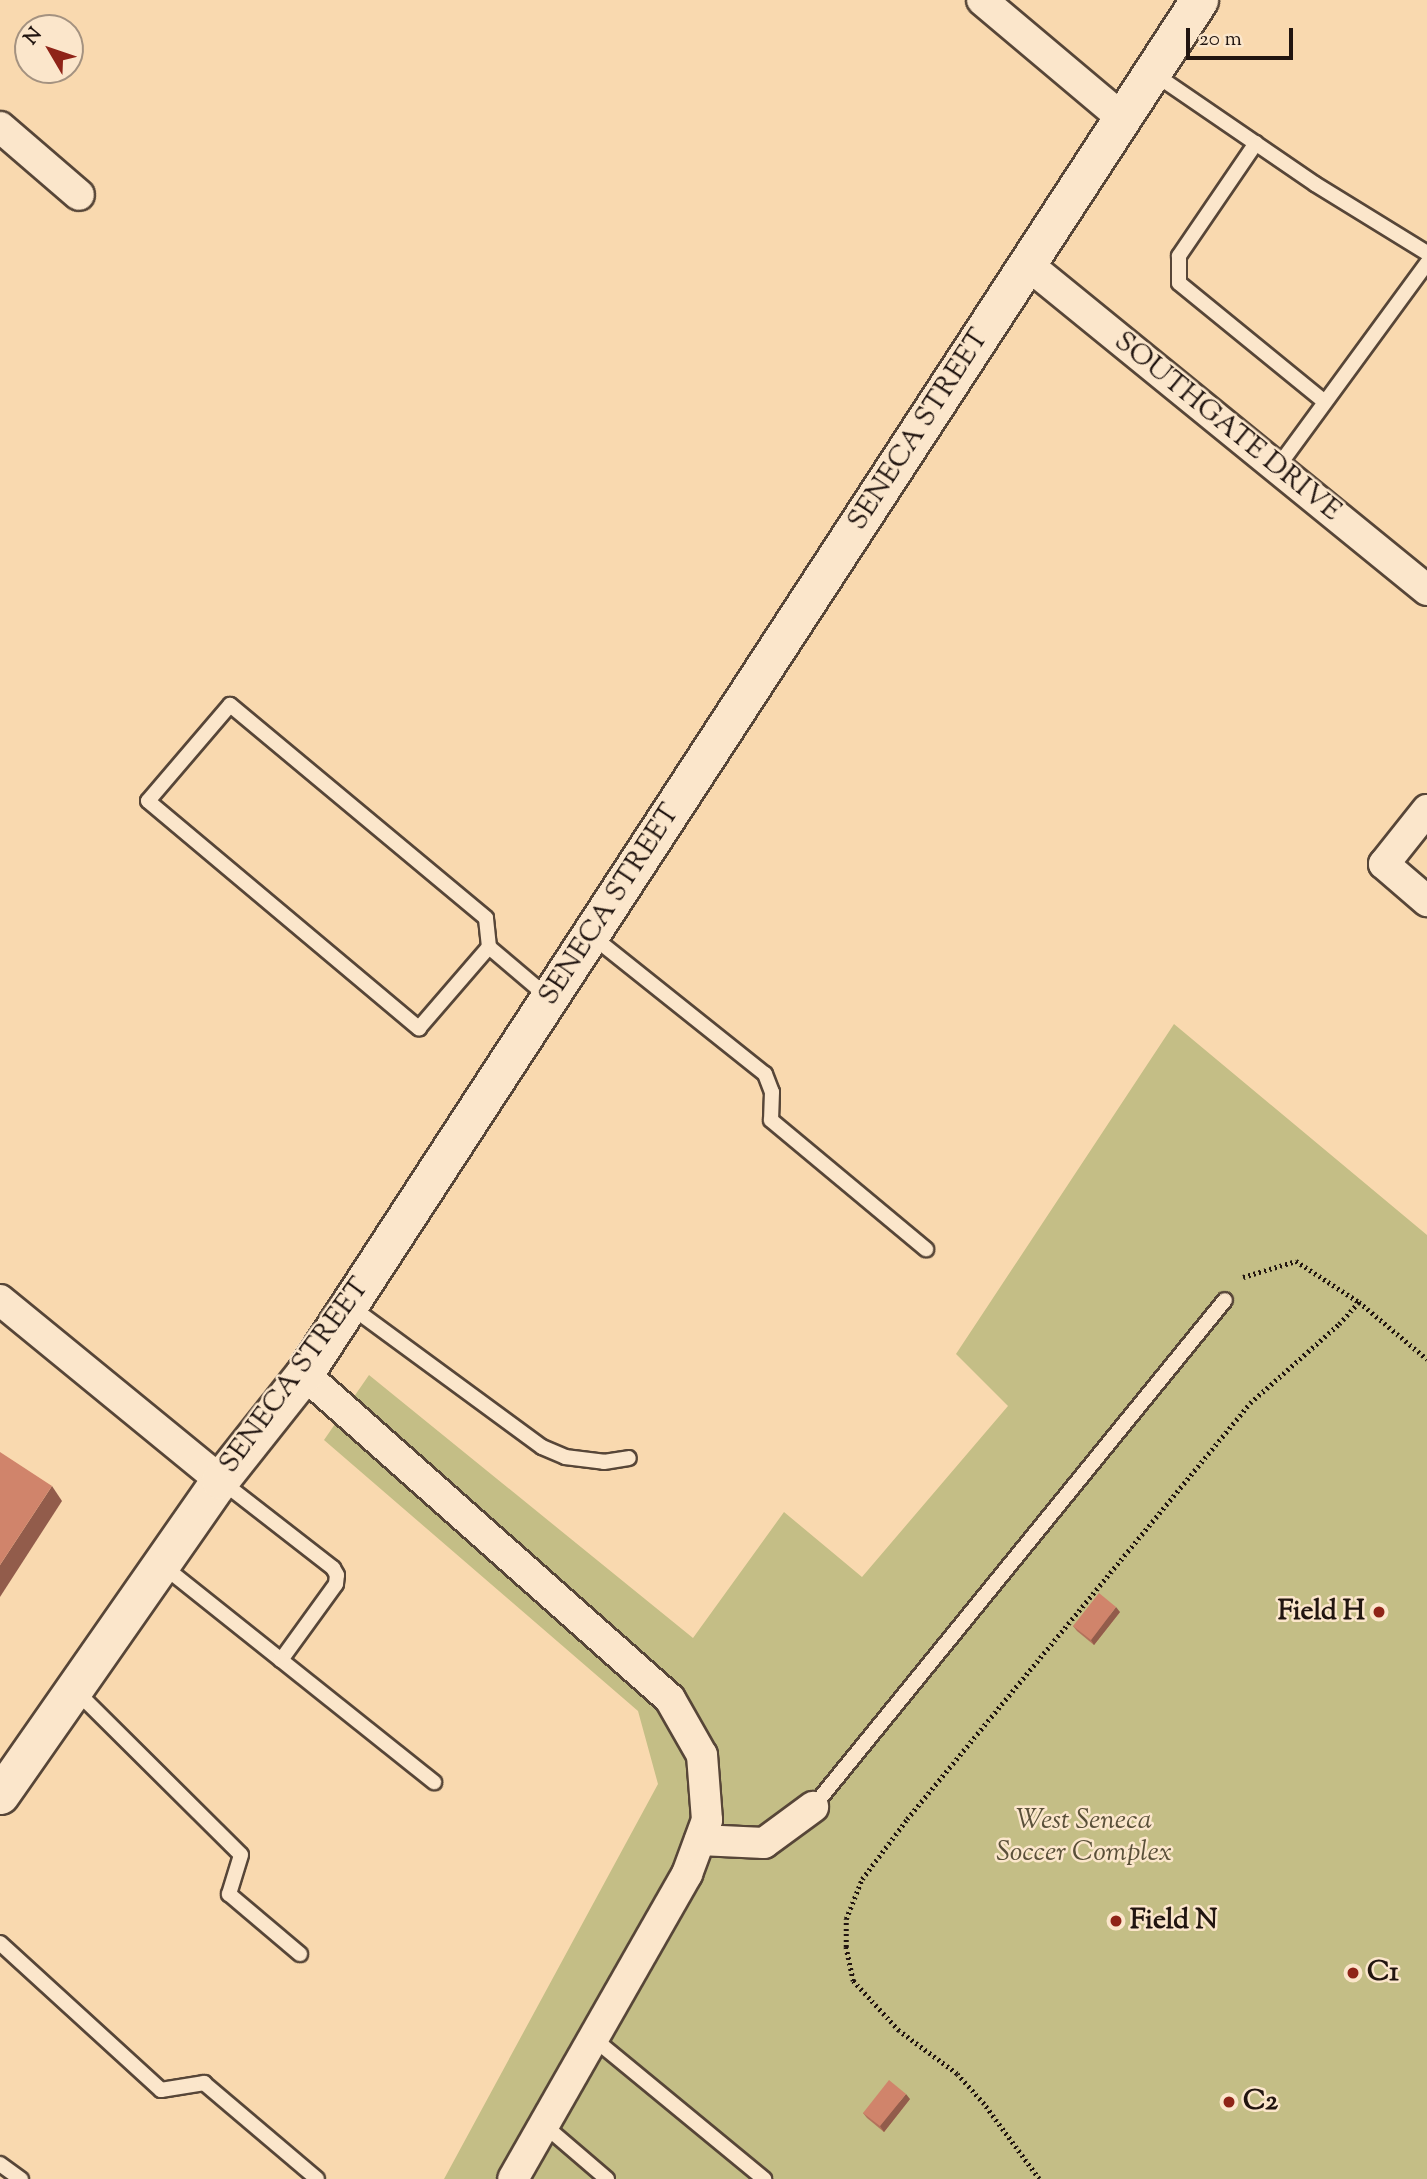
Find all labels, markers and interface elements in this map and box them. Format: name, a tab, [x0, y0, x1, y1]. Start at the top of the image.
north arrow	[14, 14, 84, 84]
scale bar	[1189, 14, 1296, 58]
text: N	[19, 22, 49, 51]
text: 20 m	[1199, 25, 1242, 55]
street label: SENECA STREET	[841, 323, 997, 537]
street label: SOUTHGATE DRIVE	[1107, 325, 1347, 529]
street label: SENECA STREET	[532, 798, 688, 1012]
street label: SENECA STREET	[213, 1272, 377, 1480]
place label: Field H	[1278, 1595, 1365, 1629]
marker: Field H	[1371, 1604, 1387, 1620]
park label: West Seneca Soccer Complex	[996, 1804, 1172, 1870]
place label: Field N	[1130, 1904, 1217, 1938]
marker: Field N	[1108, 1913, 1124, 1929]
place label: C1	[1367, 1956, 1399, 1990]
marker: C1	[1345, 1965, 1361, 1981]
place label: C2	[1243, 2085, 1278, 2119]
marker: C2	[1221, 2094, 1237, 2110]

